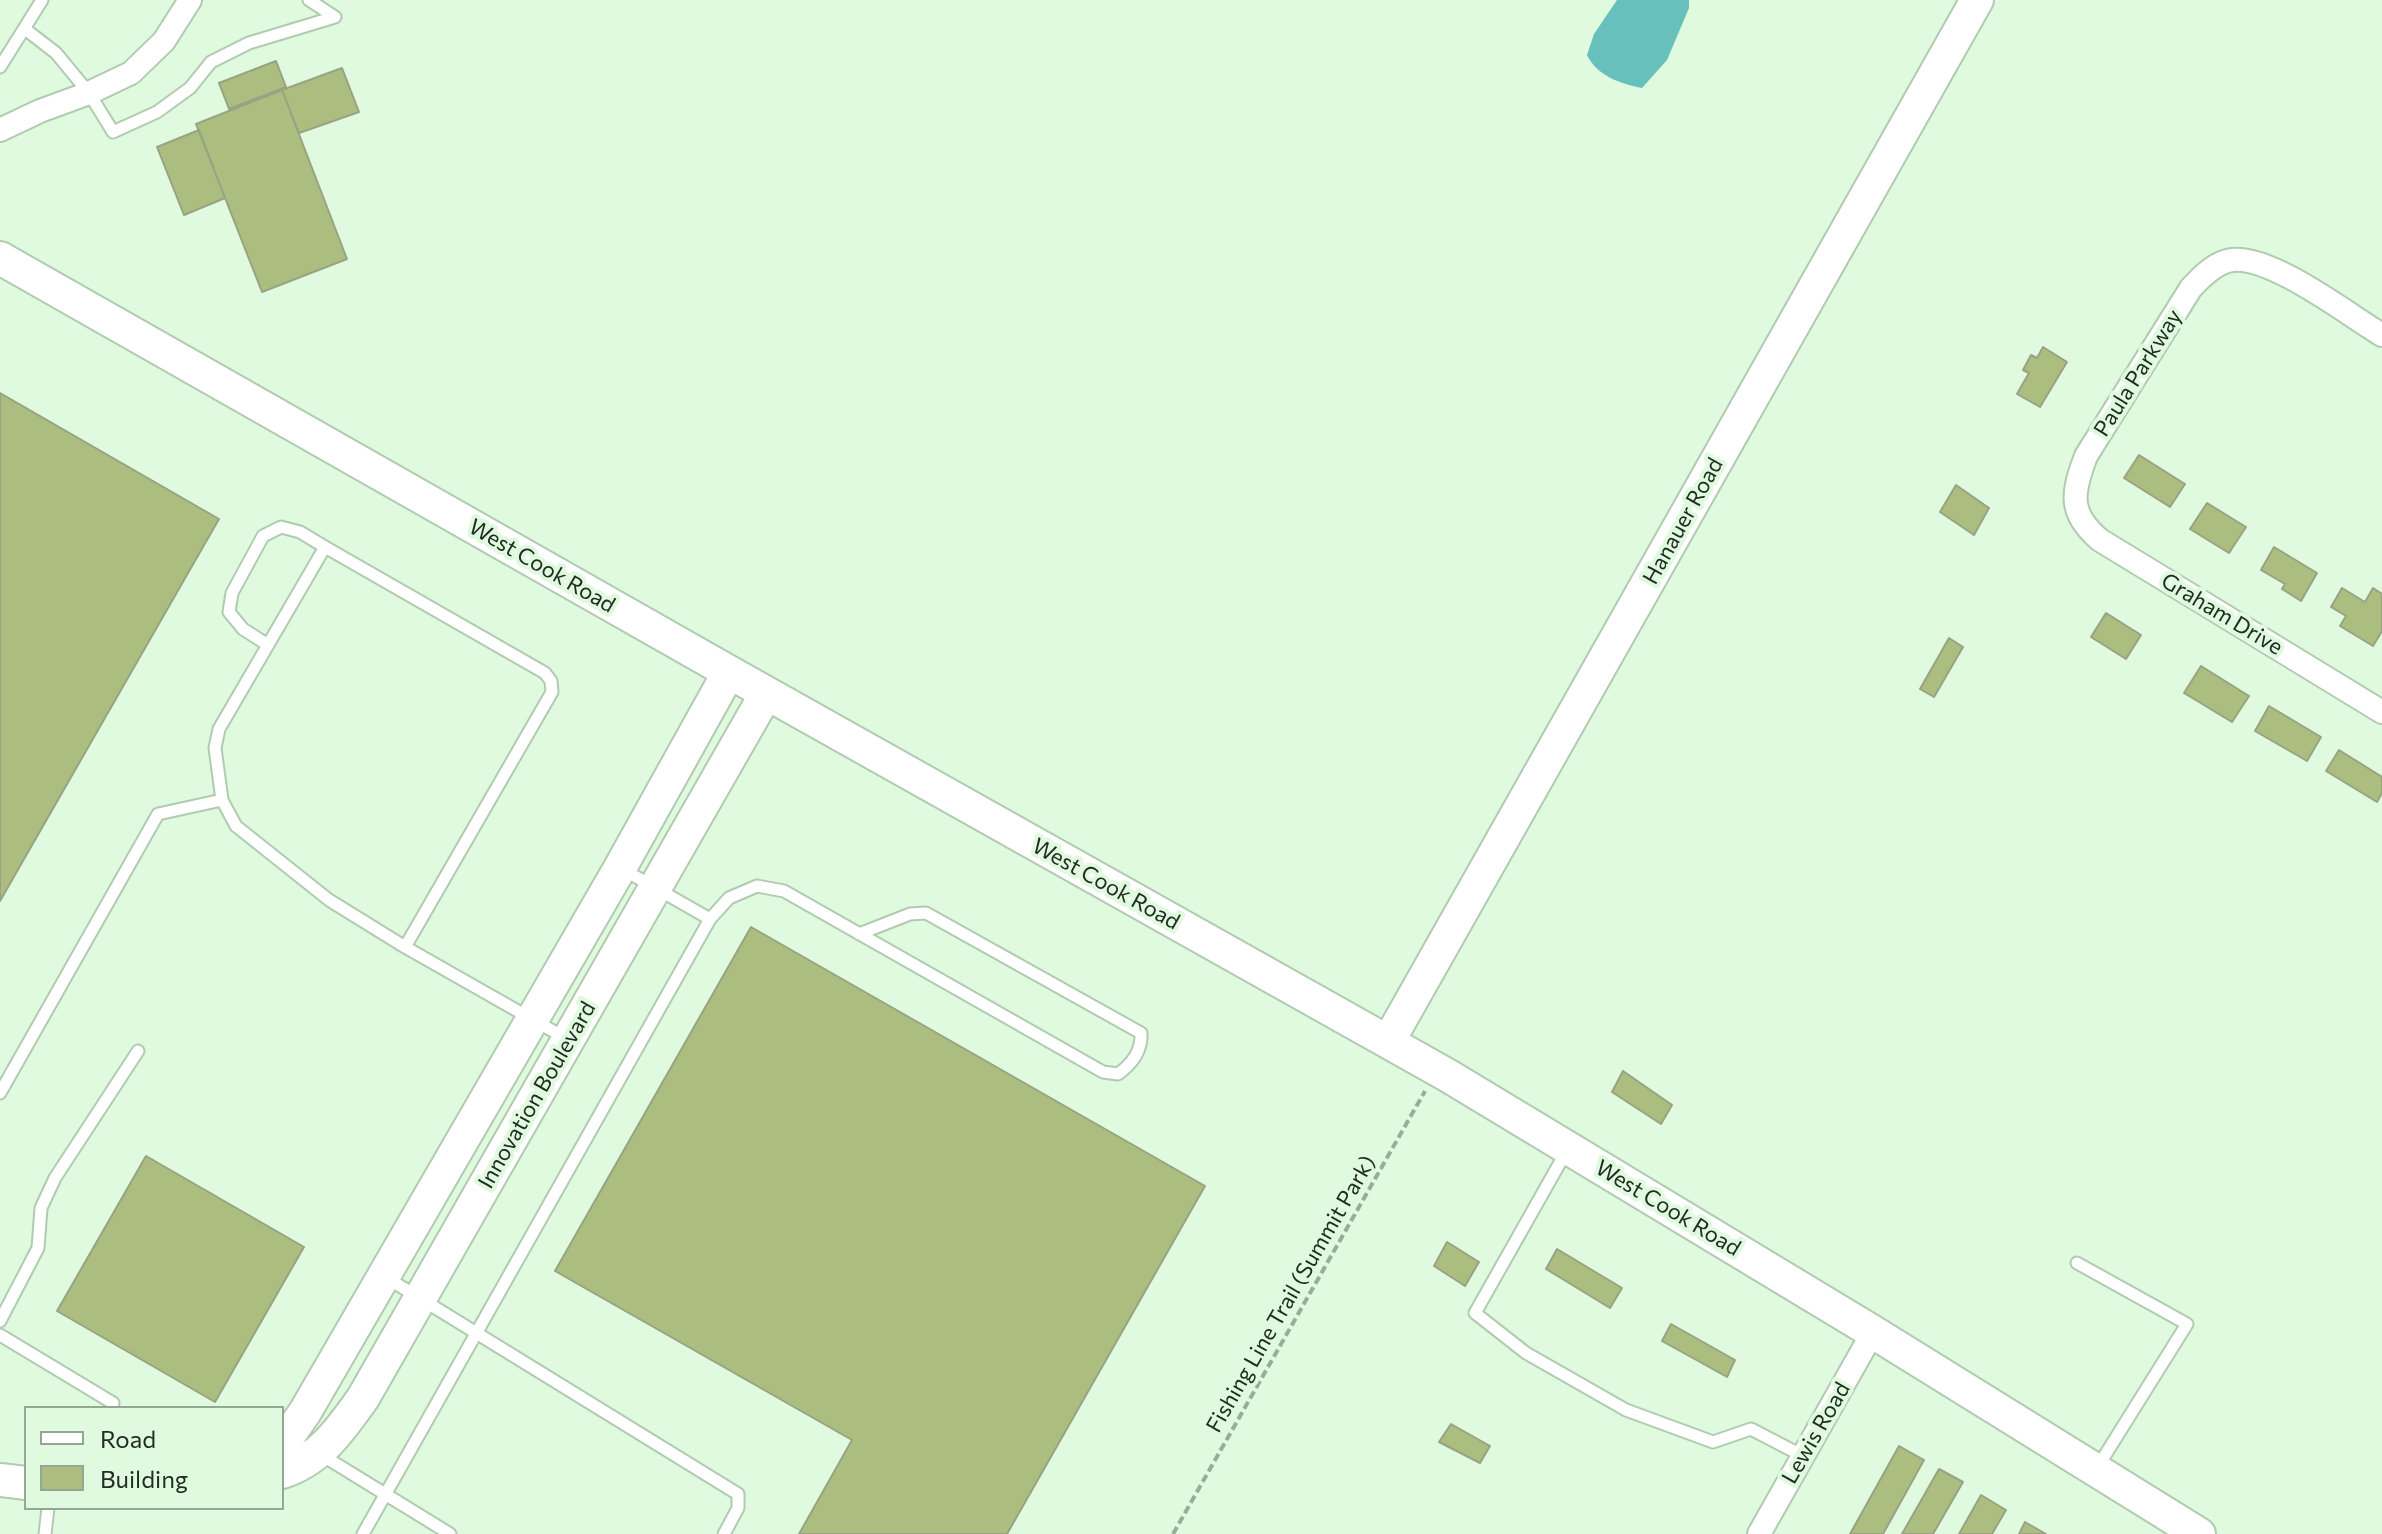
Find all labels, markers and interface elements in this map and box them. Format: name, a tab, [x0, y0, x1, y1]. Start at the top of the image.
street label: Paula Parkway	[2088, 305, 2188, 441]
street label: Hanauer Road	[1637, 453, 1729, 589]
street label: West Cook Road	[464, 513, 620, 619]
street label: Graham Drive	[2157, 567, 2287, 661]
street label: West Cook Road	[1028, 833, 1184, 935]
street label: Innovation Boulevard	[473, 997, 601, 1193]
street label: Fishing Line Trail (Summit Park)	[1201, 1151, 1381, 1437]
street label: West Cook Road	[1591, 1154, 1745, 1262]
street label: Lewis Road	[1776, 1378, 1856, 1488]
legend	[24, 1406, 284, 1510]
text: Road	[100, 1424, 156, 1453]
text: Building	[100, 1464, 188, 1493]

